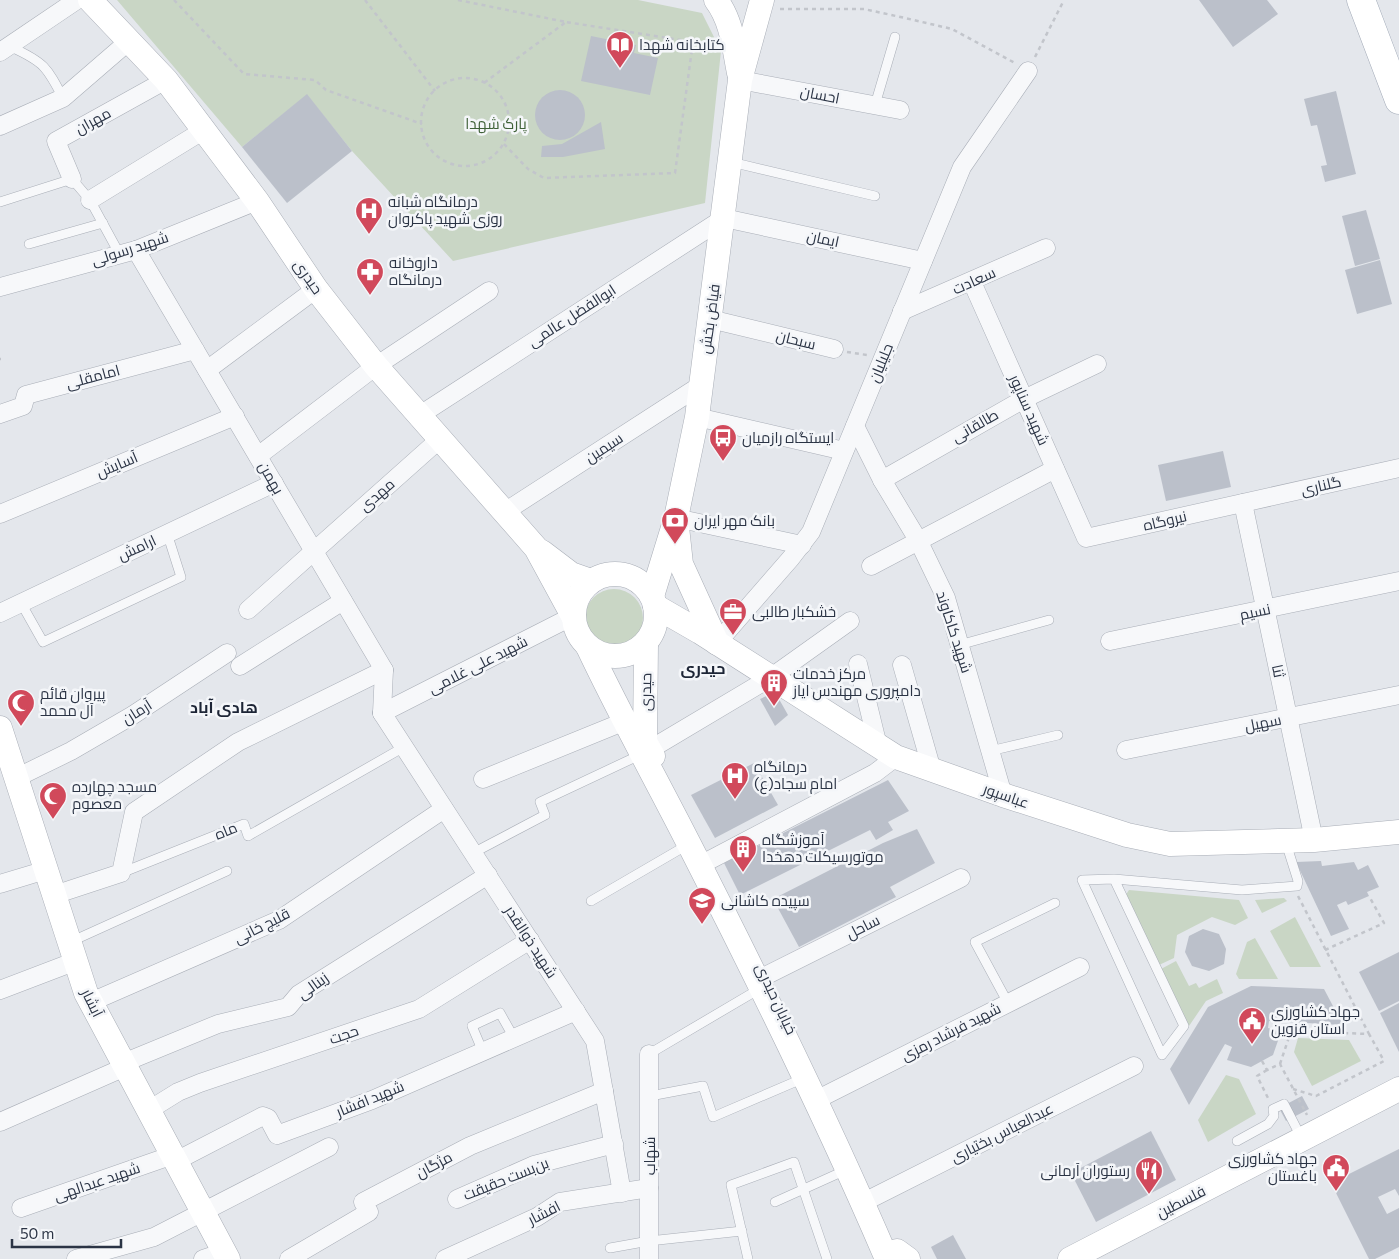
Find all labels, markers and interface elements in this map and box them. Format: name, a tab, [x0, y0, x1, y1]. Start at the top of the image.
library icon: کتابخانه شهدا	[605, 30, 635, 69]
place label: کتابخانه شهدا	[639, 35, 725, 55]
street label: احسان	[799, 81, 841, 109]
street label: مهران	[72, 103, 114, 139]
park label: پارک شهدا	[465, 114, 527, 134]
place label: درمانگاه شبانه روزی شهید پاکروان	[388, 192, 503, 229]
hospital icon: درمانگاه شبانه روزی شهید پاکروان	[354, 196, 384, 235]
street label: ایمان	[805, 226, 841, 252]
street label: شهید رسولی	[89, 227, 171, 271]
place label: داروخانه درمانگاه	[389, 253, 442, 289]
street label: حیدری	[289, 256, 327, 298]
pharmacy icon: داروخانه درمانگاه	[355, 257, 385, 296]
street label: سعادت	[949, 263, 998, 298]
street label: ابوالفضل عالمی	[524, 280, 620, 352]
street label: فیاض بخش	[695, 283, 725, 355]
street label: سبحان	[774, 325, 818, 355]
street label: جلیلیان	[864, 340, 898, 386]
street label: امامقلی	[64, 360, 122, 394]
street label: شهید سناپور	[1004, 371, 1053, 449]
street label: طالقانی	[948, 405, 1002, 447]
bus stop icon: ایستگاه رازمیان	[708, 423, 738, 462]
street label: سیمین	[581, 428, 627, 468]
place label: ایستگاه رازمیان	[742, 428, 834, 448]
street label: آسایش	[93, 447, 141, 483]
street label: بهمن	[254, 458, 288, 498]
street label: گلناری	[1299, 472, 1343, 500]
street label: مهدی	[355, 474, 399, 516]
bank icon: بانک مهر ایران	[660, 506, 690, 545]
street label: نیروگاه	[1141, 506, 1189, 535]
place label: بانک مهر ایران	[694, 511, 775, 531]
street label: ارامش	[114, 530, 160, 566]
street label: شهید کاکاوند	[931, 588, 977, 676]
office icon: خشکبار طالبی	[718, 597, 748, 636]
street label: نسیم	[1238, 599, 1272, 625]
place label: خشکبار طالبی	[752, 602, 836, 622]
street label: شهید علی غلامی	[425, 631, 531, 699]
district label: حیدری	[680, 658, 726, 678]
street label: ثنا	[1269, 663, 1289, 679]
place label: مرکز خدمات دامپروری مهندس ایاز	[792, 664, 921, 701]
building icon: مرکز خدمات دامپروری مهندس ایاز	[759, 668, 789, 707]
street label: حیدری	[636, 673, 656, 711]
place label: پیروان قائم آل محمد	[40, 684, 105, 720]
mosque icon: پیروان قائم آل محمد	[6, 688, 36, 727]
street label: آرمان	[118, 695, 156, 729]
district label: هادی آباد	[190, 697, 258, 717]
street label: سهیل	[1243, 710, 1283, 736]
place label: درمانگاه امام سجاد(ع)	[754, 757, 837, 795]
hospital icon: درمانگاه امام سجاد(ع)	[720, 761, 750, 800]
place label: مسجد چهارده معصوم	[72, 777, 157, 814]
street label: عباسپور	[980, 779, 1032, 813]
mosque icon: مسجد چهارده معصوم	[38, 781, 68, 820]
street label: ماه	[212, 817, 240, 843]
place label: آموزشگاه موتورسیکلت دهخدا	[762, 830, 884, 866]
building icon: آموزشگاه موتورسیکلت دهخدا	[728, 834, 758, 873]
school or university icon: سپیده کاشانی	[687, 886, 717, 925]
place label: سپیده کاشانی	[721, 891, 810, 911]
street label: شهید ذوالقدر	[500, 901, 562, 982]
street label: قلیچ خانی	[231, 903, 294, 950]
street label: ساحل	[843, 910, 883, 944]
street label: خیابان حیدری	[751, 960, 801, 1038]
street label: زینالی	[293, 968, 333, 1004]
street label: آبشار	[77, 985, 107, 1020]
street label: شهید فرشاد رمزی	[898, 998, 1004, 1066]
place label: جهاد کشاورزی استان قزوین	[1271, 1002, 1360, 1039]
public building icon: جهاد کشاورزی استان قزوین	[1237, 1006, 1267, 1045]
street label: حجت	[327, 1021, 361, 1047]
street label: شهید افشار	[332, 1076, 407, 1122]
street label: عبدالعباس بختیاری	[947, 1099, 1057, 1167]
street label: شهاب	[640, 1137, 660, 1175]
street label: مژگان	[412, 1147, 456, 1183]
place label: جهاد کشاورزی باغستان	[1228, 1149, 1317, 1186]
street label: بن‌بست حقیقت	[460, 1153, 552, 1205]
public building icon: جهاد کشاورزی باغستان	[1321, 1153, 1351, 1192]
restaurant icon: رستوران آرمانی	[1134, 1156, 1164, 1195]
street label: شهید عبدالهی	[51, 1158, 143, 1206]
place label: رستوران آرمانی	[1040, 1161, 1130, 1181]
street label: فلسطین	[1153, 1181, 1209, 1223]
street label: افشار	[523, 1196, 563, 1229]
scale bar	[12, 1216, 121, 1248]
text: 50 m	[20, 1224, 54, 1242]

